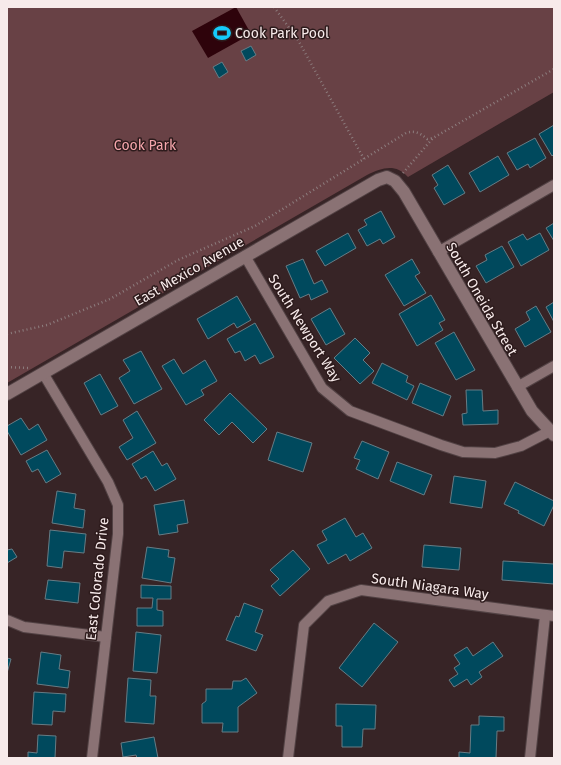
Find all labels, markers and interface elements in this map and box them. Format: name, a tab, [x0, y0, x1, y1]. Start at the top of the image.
sports icon: Cook Park Pool	[212, 23, 232, 43]
place label: Cook Park Pool	[235, 25, 329, 42]
park label: Cook Park	[114, 137, 177, 154]
street label: East Mexico Avenue	[131, 233, 247, 310]
street label: South Oneida Street	[442, 240, 521, 360]
street label: South Newport Way	[264, 271, 345, 386]
street label: East Colorado Drive	[83, 517, 112, 641]
street label: South Niagara Way	[370, 570, 490, 603]

